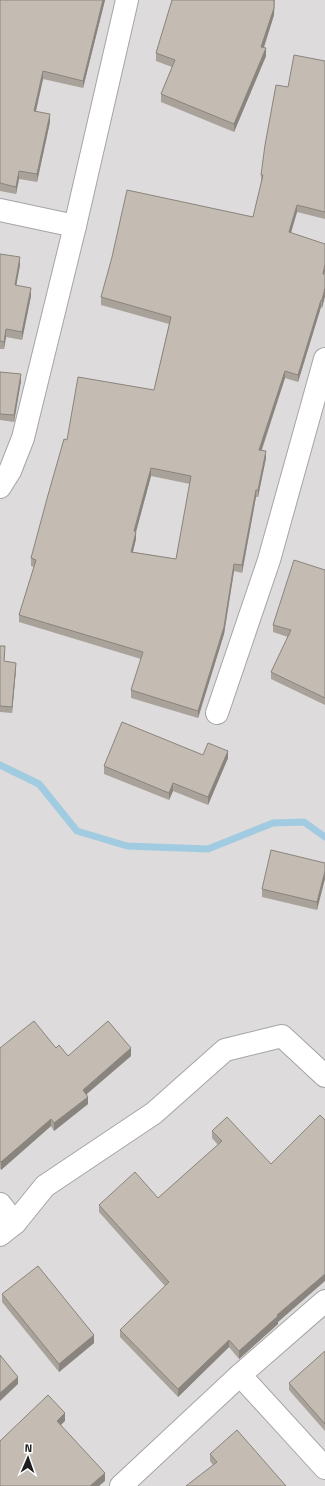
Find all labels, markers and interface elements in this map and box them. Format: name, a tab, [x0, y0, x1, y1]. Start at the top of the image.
north arrow	[8, 1438, 48, 1478]
text: N	[24, 1440, 32, 1456]

